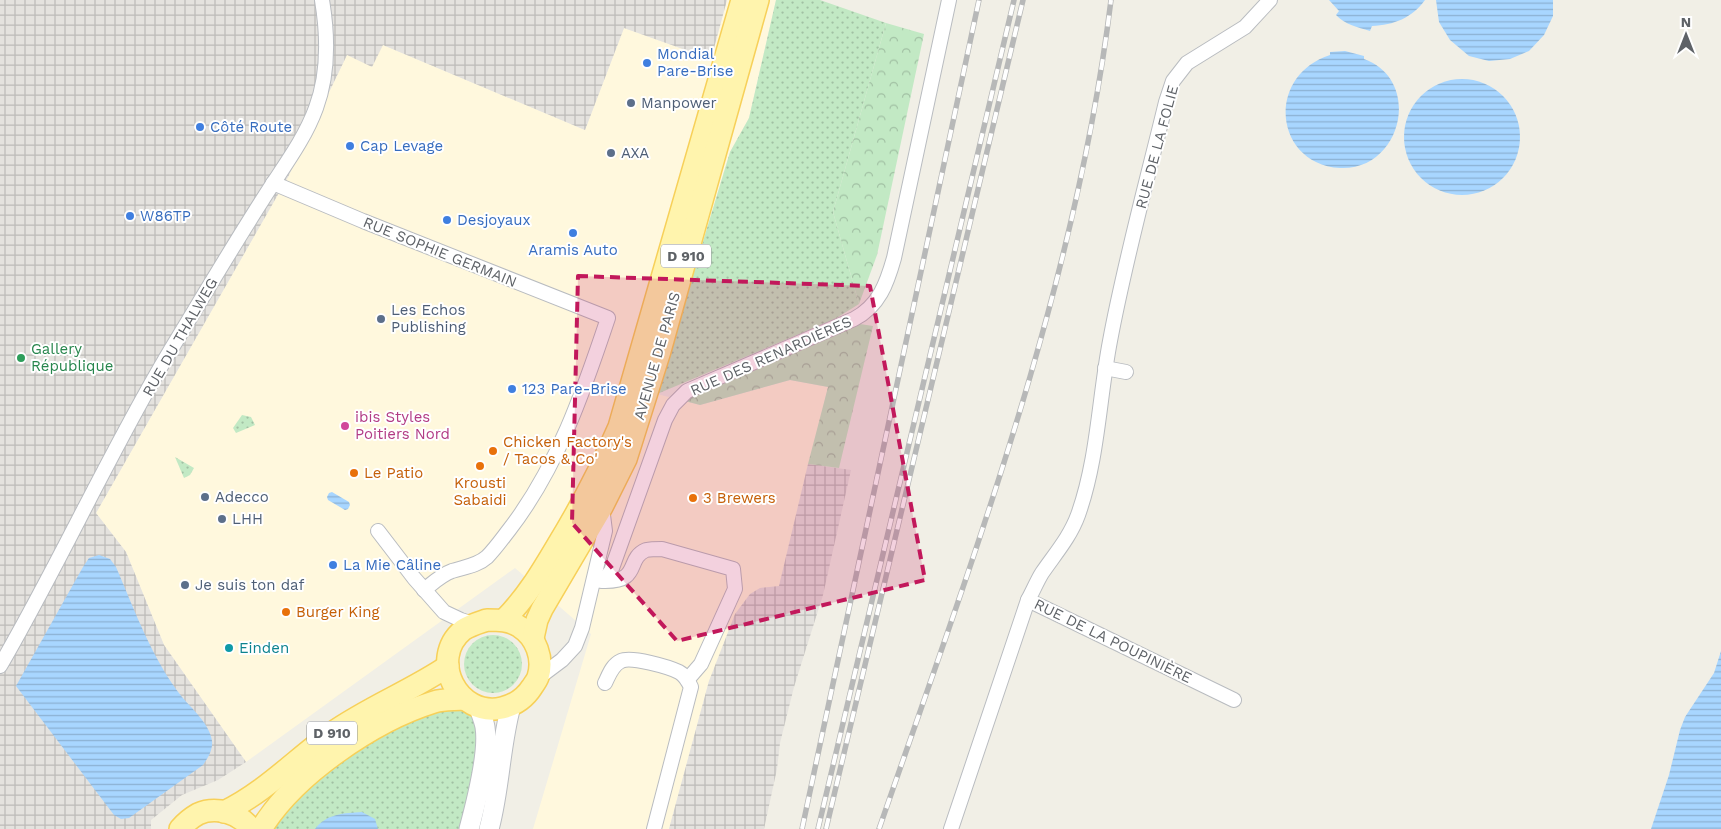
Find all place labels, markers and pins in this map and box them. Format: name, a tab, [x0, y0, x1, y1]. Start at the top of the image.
place label: Mondial Pare-Brise	[657, 45, 733, 80]
marker: Mondial Pare-Brise	[641, 57, 653, 69]
place label: Manpower	[641, 94, 717, 112]
marker: Manpower	[625, 97, 637, 109]
place label: Côté Route	[210, 118, 292, 136]
marker: Côté Route	[194, 121, 206, 133]
place label: Cap Levage	[360, 137, 443, 155]
marker: Cap Levage	[344, 140, 356, 152]
place label: AXA	[621, 144, 649, 162]
marker: AXA	[605, 147, 617, 159]
place label: W86TP	[140, 207, 191, 225]
marker: W86TP	[124, 210, 136, 222]
place label: Desjoyaux	[457, 211, 530, 229]
marker: Desjoyaux	[441, 214, 453, 226]
marker: Aramis Auto	[567, 227, 579, 239]
place label: Aramis Auto	[528, 241, 618, 259]
place label: Les Echos Publishing	[391, 301, 466, 336]
marker: Les Echos Publishing	[375, 313, 387, 325]
place label: Gallery République	[31, 340, 113, 375]
marker: Gallery République	[15, 352, 27, 364]
place label: 123 Pare-Brise	[522, 380, 627, 398]
marker: 123 Pare-Brise	[506, 383, 518, 395]
place label: ibis Styles Poitiers Nord	[355, 408, 450, 443]
marker: ibis Styles Poitiers Nord	[339, 420, 351, 432]
place label: Chicken Factory's / Tacos & Co'	[503, 433, 632, 468]
marker: Chicken Factory's / Tacos & Co'	[487, 445, 499, 457]
marker: Krousti Sabaidi	[474, 460, 486, 472]
place label: Le Patio	[364, 464, 423, 482]
marker: Le Patio	[348, 467, 360, 479]
place label: Krousti Sabaidi	[453, 474, 507, 509]
place label: Adecco	[215, 488, 269, 506]
place label: 3 Brewers	[703, 489, 776, 507]
marker: Adecco	[199, 491, 211, 503]
marker: 3 Brewers	[687, 492, 699, 504]
place label: LHH	[232, 510, 263, 528]
marker: LHH	[216, 513, 228, 525]
place label: La Mie Câline	[343, 556, 441, 574]
marker: La Mie Câline	[327, 559, 339, 571]
place label: Je suis ton daf	[195, 576, 305, 594]
marker: Je suis ton daf	[179, 579, 191, 591]
place label: Burger King	[296, 603, 379, 621]
marker: Burger King	[280, 606, 292, 618]
place label: Einden	[239, 639, 289, 657]
marker: Einden	[223, 642, 235, 654]

